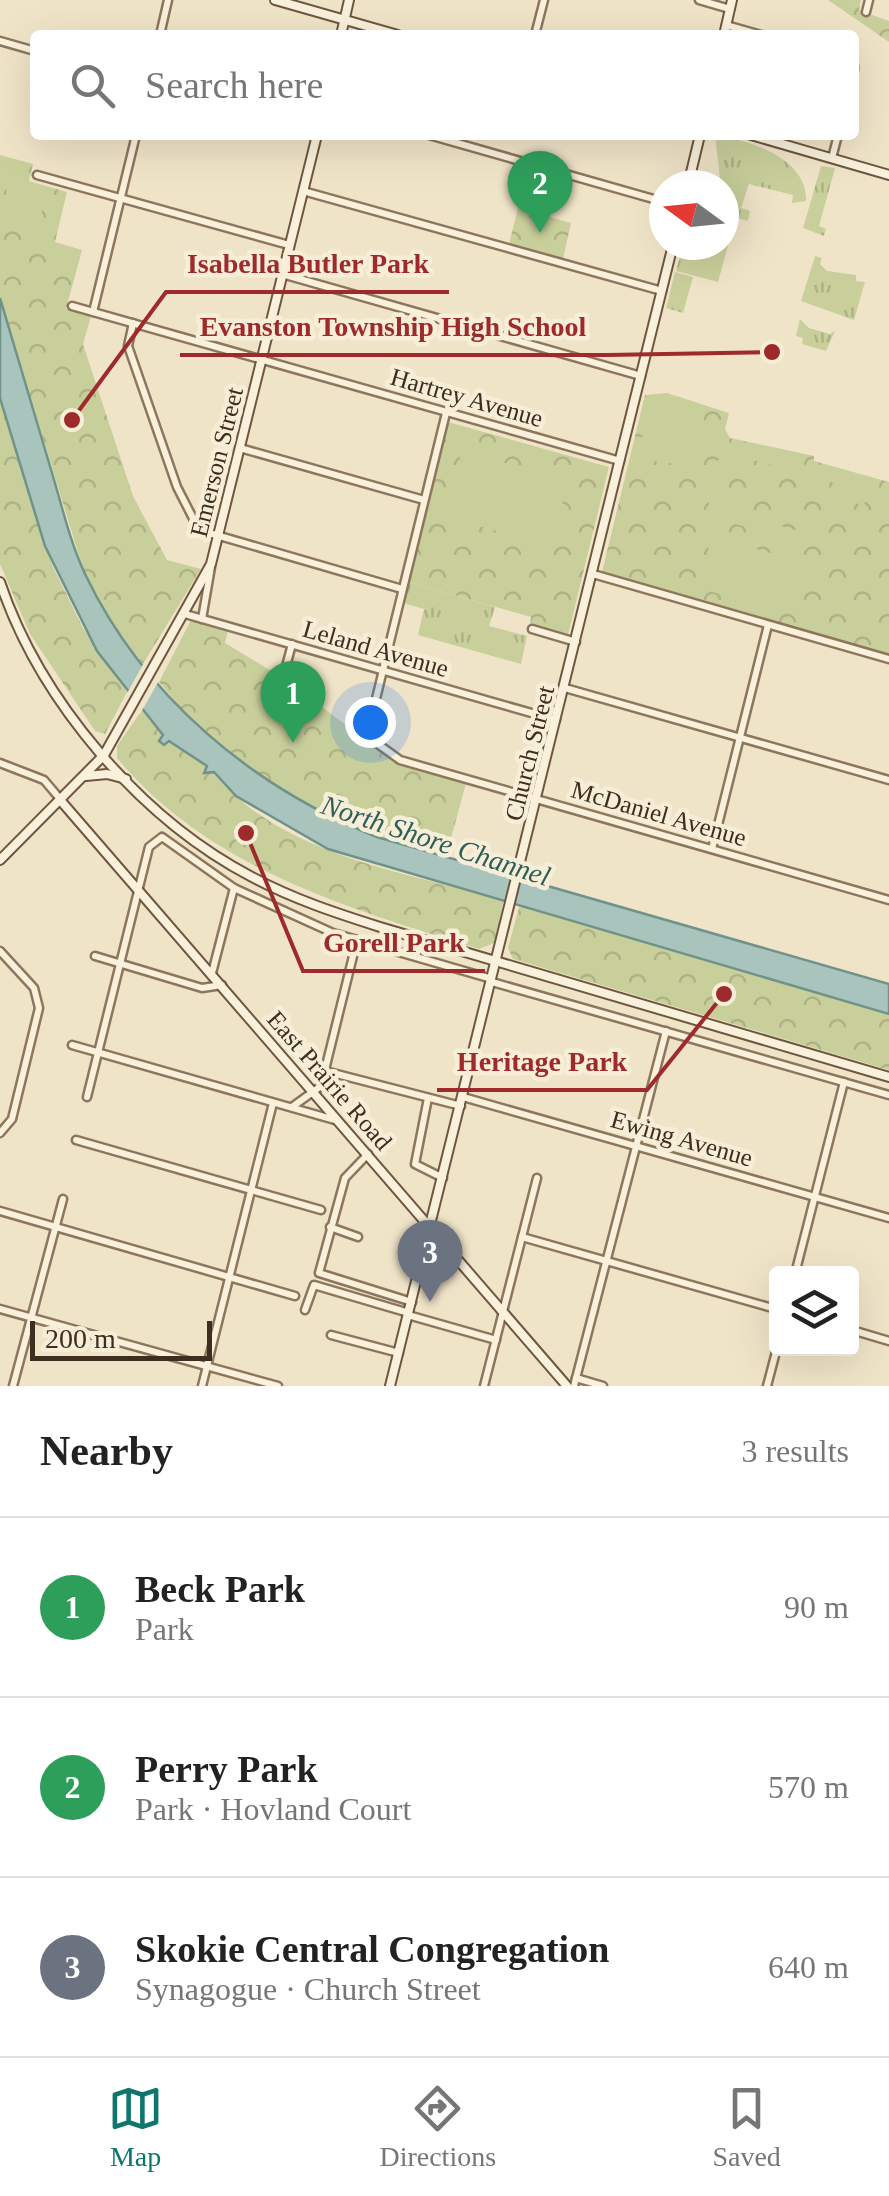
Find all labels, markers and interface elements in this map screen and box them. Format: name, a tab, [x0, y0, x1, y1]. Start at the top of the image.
search box	[30, 30, 859, 140]
icon: search	[65, 58, 120, 113]
text: Search here	[145, 64, 323, 106]
pin: 2	[508, 150, 572, 233]
north arrow	[649, 170, 739, 260]
callout: Isabella Butler Park	[166, 234, 449, 292]
text: Isabella Butler Park	[187, 248, 430, 279]
callout: Evanston Township High School	[180, 297, 607, 355]
text: Evanston Township High School	[200, 311, 587, 342]
street label: Hartrey Avenue	[388, 363, 546, 432]
street label: Emerson Street	[185, 384, 248, 540]
street label: Leland Avenue	[300, 615, 452, 682]
pin: 1	[260, 660, 326, 743]
street label: Church Street	[500, 683, 559, 823]
your location	[345, 697, 396, 748]
street label: McDaniel Avenue	[568, 776, 749, 851]
water label: North Shore Channel	[317, 789, 554, 892]
callout: Gorell Park	[303, 913, 485, 971]
text: Gorell Park	[323, 927, 465, 958]
street label: East Prairie Road	[262, 1005, 398, 1156]
callout: Heritage Park	[437, 1032, 647, 1090]
text: Heritage Park	[457, 1046, 628, 1077]
street label: Ewing Avenue	[608, 1105, 756, 1172]
pin: 3	[398, 1220, 462, 1302]
map controls	[769, 1266, 859, 1356]
button: layers	[769, 1266, 859, 1356]
scale bar	[30, 1316, 212, 1360]
text: 200 m	[45, 1323, 116, 1354]
text: Nearby	[40, 1428, 173, 1474]
text: 3 results	[741, 1433, 849, 1469]
text: Beck Park	[135, 1568, 305, 1610]
text: 1	[65, 1589, 81, 1625]
text: 90 m	[784, 1589, 849, 1625]
text: Park	[135, 1611, 194, 1647]
text: Perry Park	[135, 1748, 318, 1790]
text: 2	[65, 1769, 81, 1805]
text: 570 m	[768, 1769, 849, 1805]
text: Park · Hovland Court	[135, 1791, 411, 1827]
text: Skokie Central Congregation	[135, 1928, 609, 1970]
text: 3	[65, 1949, 81, 1985]
text: 640 m	[768, 1949, 849, 1985]
text: Synagogue · Church Street	[135, 1971, 481, 2007]
tab: Map	[108, 2081, 163, 2173]
tab: Directions	[379, 2081, 496, 2173]
tab: Saved	[712, 2081, 781, 2173]

